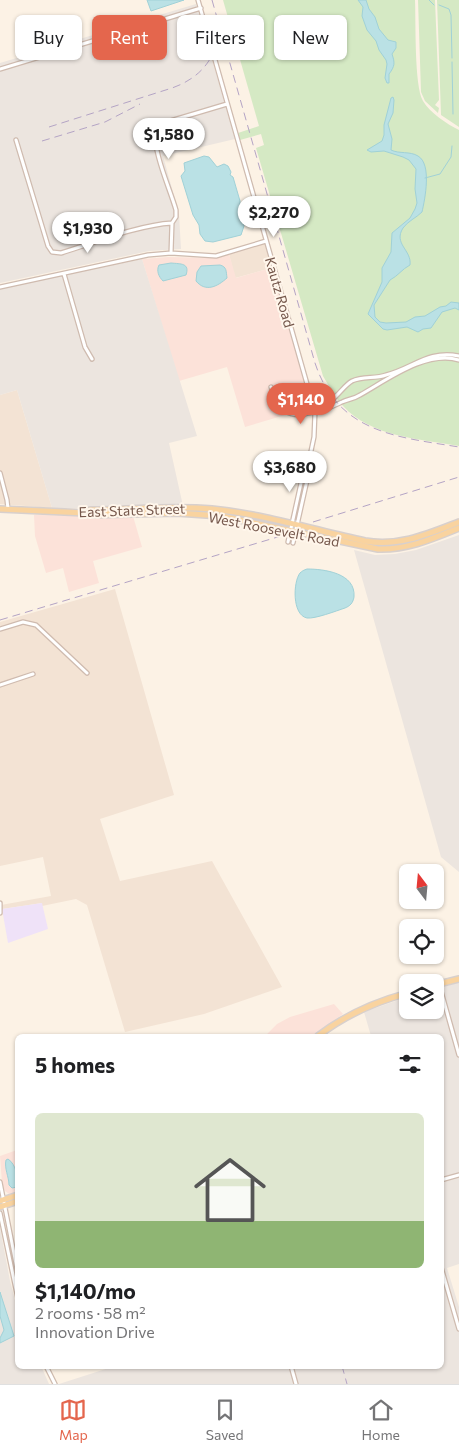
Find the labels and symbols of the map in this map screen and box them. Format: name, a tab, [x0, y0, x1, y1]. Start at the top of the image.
pin: $1,580	[128, 118, 210, 160]
pin: $2,270	[233, 196, 315, 238]
pin: $1,930	[47, 212, 129, 254]
street label: Kautz Road	[262, 255, 298, 329]
pin: $1,140	[260, 382, 342, 425]
pin: $3,680	[249, 450, 331, 493]
street label: East State Street	[78, 500, 186, 520]
street label: West Roosevelt Road	[207, 508, 341, 550]
north arrow	[399, 864, 444, 909]

